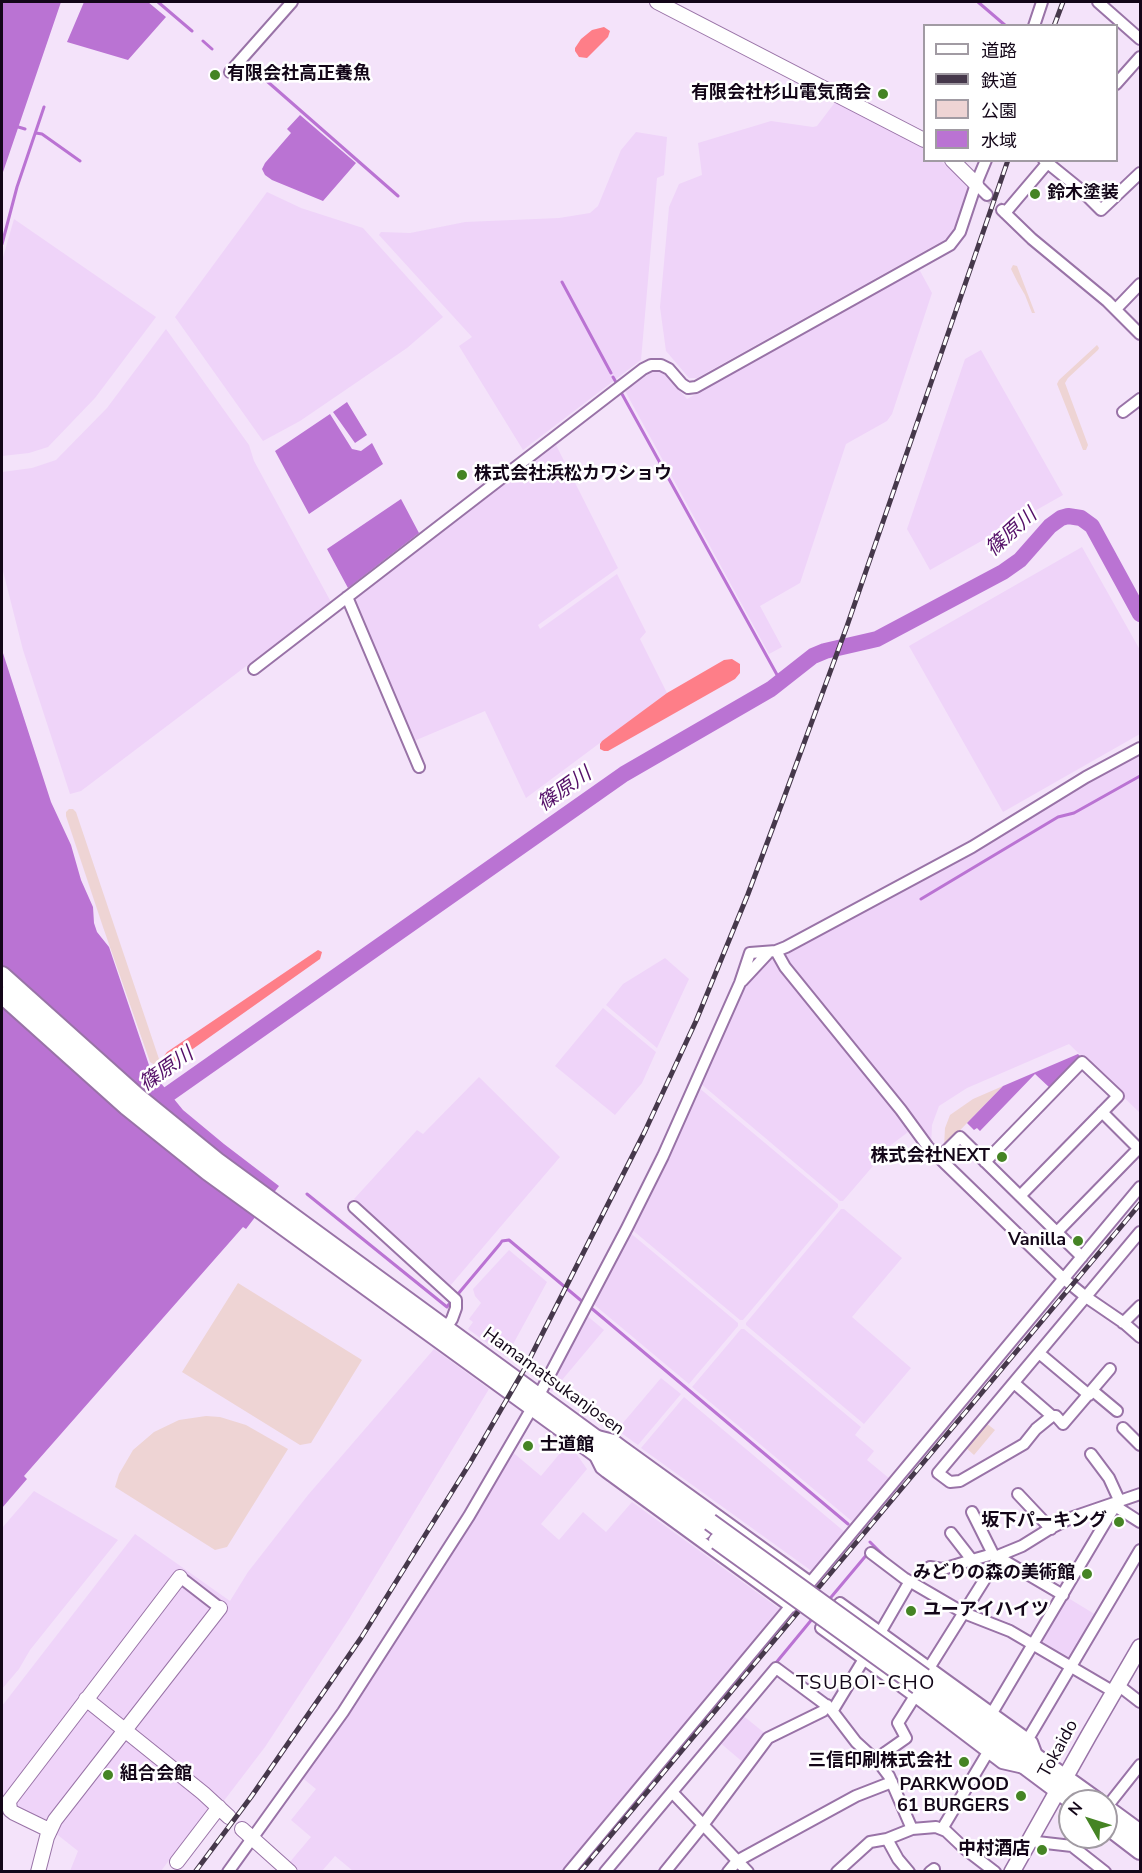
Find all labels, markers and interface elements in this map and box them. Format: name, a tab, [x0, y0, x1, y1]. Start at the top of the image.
legend	[923, 24, 1118, 162]
text: 道路	[981, 39, 1017, 63]
place label: 有限会社高正養魚	[227, 64, 371, 86]
marker: 有限会社高正養魚	[208, 68, 222, 82]
text: 鉄道	[981, 69, 1017, 93]
place label: 有限会社杉山電気商会	[691, 83, 871, 105]
marker: 有限会社杉山電気商会	[876, 87, 890, 101]
text: 公園	[981, 99, 1017, 123]
text: 水域	[981, 129, 1017, 153]
place label: 鈴木塗装	[1047, 183, 1119, 205]
marker: 鈴木塗装	[1028, 187, 1042, 201]
place label: 株式会社浜松カワショウ	[474, 464, 672, 486]
marker: 株式会社浜松カワショウ	[455, 468, 469, 482]
water label: 篠原川	[982, 504, 1042, 562]
water label: 篠原川	[534, 763, 596, 817]
water label: 篠原川	[136, 1043, 198, 1097]
place label: 株式会社NEXT	[871, 1146, 990, 1168]
marker: 株式会社NEXT	[995, 1150, 1009, 1164]
place label: Vanilla	[1008, 1230, 1066, 1252]
marker: Vanilla	[1071, 1234, 1085, 1248]
street label: Hamamatsukanjosen	[478, 1323, 628, 1441]
place label: 士道館	[540, 1435, 594, 1457]
marker: 士道館	[521, 1439, 535, 1453]
place label: 坂下パーキング	[981, 1511, 1107, 1533]
marker: 坂下パーキング	[1112, 1515, 1126, 1529]
place label: みどりの森の美術館	[913, 1563, 1075, 1585]
marker: みどりの森の美術館	[1080, 1567, 1094, 1581]
place label: ユーアイハイツ	[923, 1600, 1049, 1622]
marker: ユーアイハイツ	[904, 1604, 918, 1618]
district label: TSUBOI-CHO	[796, 1672, 936, 1696]
street label: Tokaido	[1034, 1716, 1084, 1782]
place label: 三信印刷株式会社	[808, 1751, 952, 1773]
marker: 三信印刷株式会社	[957, 1755, 971, 1769]
place label: 組合会館	[120, 1764, 192, 1786]
marker: 組合会館	[101, 1768, 115, 1782]
place label: PARKWOOD 61 BURGERS	[897, 1775, 1009, 1818]
marker: PARKWOOD 61 BURGERS	[1014, 1789, 1028, 1803]
north arrow	[1058, 1789, 1118, 1849]
text: N	[1063, 1797, 1088, 1821]
place label: 中村酒店	[958, 1839, 1030, 1861]
marker: 中村酒店	[1035, 1843, 1049, 1857]

